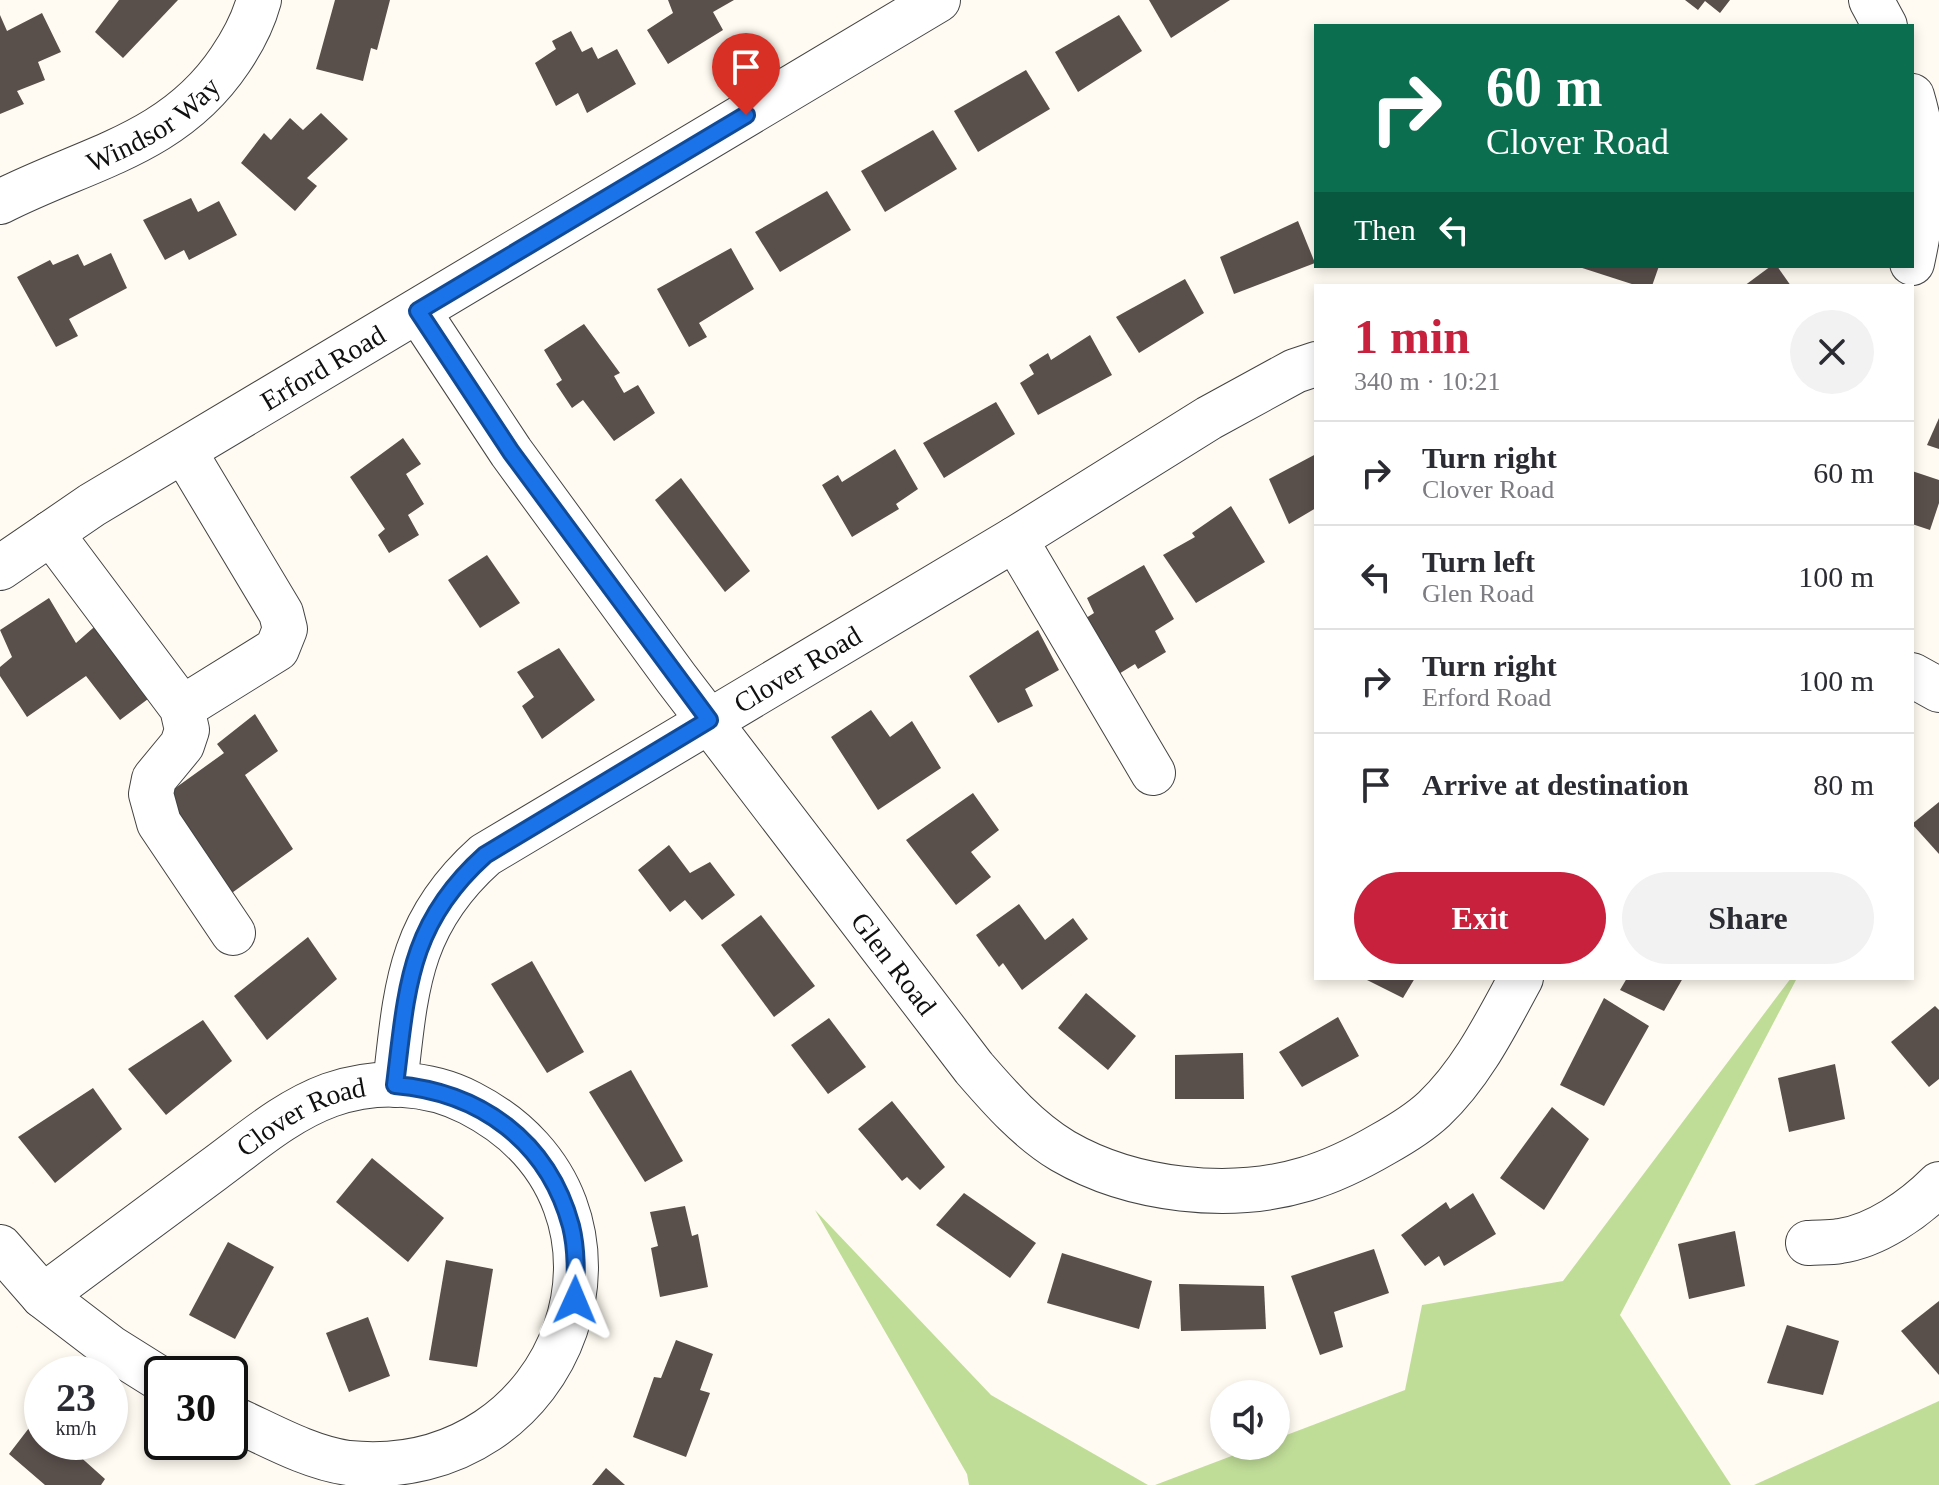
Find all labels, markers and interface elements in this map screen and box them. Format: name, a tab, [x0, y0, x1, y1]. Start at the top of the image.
pin	[712, 33, 780, 115]
icon: arrive	[724, 45, 768, 89]
icon: right	[1354, 56, 1458, 160]
text: 60 m	[1486, 56, 1603, 118]
street label: Windsor Way	[82, 71, 226, 178]
text: Clover Road	[1486, 122, 1669, 162]
icon: left	[1432, 208, 1476, 252]
text: Then	[1354, 213, 1416, 246]
text: 1 min	[1354, 310, 1470, 363]
button: close	[1790, 310, 1874, 394]
street label: Erford Road	[255, 318, 390, 416]
text: 340 m · 10:21	[1354, 367, 1501, 396]
text: Turn right	[1422, 441, 1557, 474]
icon: right	[1354, 451, 1398, 495]
text: 60 m	[1813, 456, 1874, 489]
text: Clover Road	[1422, 475, 1554, 504]
text: Turn left	[1422, 545, 1535, 578]
icon: left	[1354, 555, 1398, 599]
text: 100 m	[1798, 560, 1874, 593]
text: Glen Road	[1422, 579, 1534, 608]
street label: Clover Road	[728, 619, 866, 719]
text: Turn right	[1422, 649, 1557, 682]
icon: right	[1354, 659, 1398, 703]
text: 100 m	[1798, 664, 1874, 697]
text: Erford Road	[1422, 683, 1551, 712]
icon: arrive	[1354, 763, 1398, 807]
text: Arrive at destination	[1422, 768, 1689, 801]
text: 80 m	[1813, 768, 1874, 801]
button: Exit	[1354, 872, 1606, 964]
button: Share	[1622, 872, 1874, 964]
street label: Glen Road	[845, 906, 943, 1021]
street label: Clover Road	[230, 1071, 368, 1162]
position arrow	[533, 1258, 617, 1342]
speed limit sign: 30	[144, 1356, 248, 1460]
text: 23	[56, 1375, 96, 1420]
map controls	[1210, 1380, 1290, 1460]
button: sound	[1210, 1380, 1290, 1460]
text: km/h	[55, 1417, 97, 1439]

